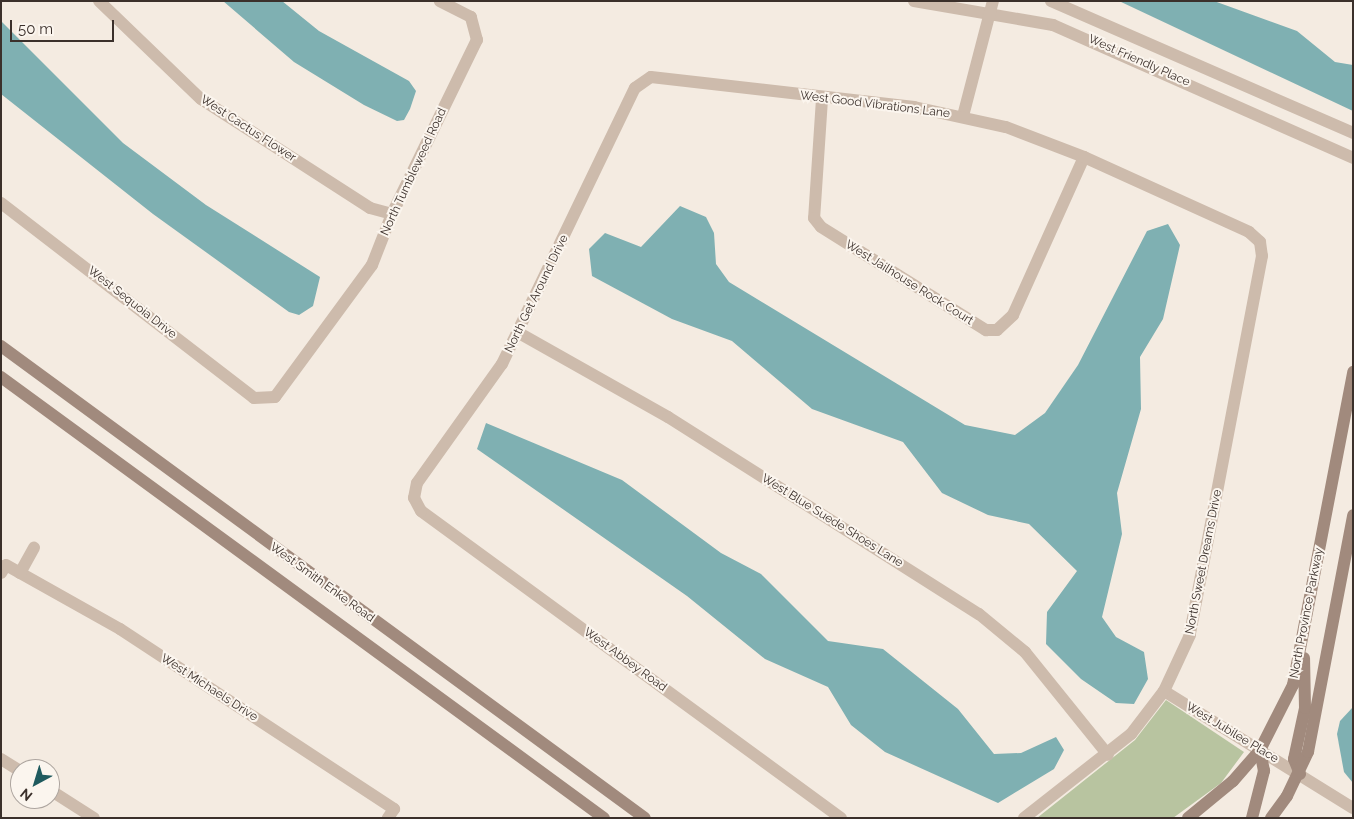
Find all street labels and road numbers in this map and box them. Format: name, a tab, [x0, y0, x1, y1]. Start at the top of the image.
street label: West Friendly Place	[1086, 32, 1192, 90]
street label: West Good Vibrations Lane	[799, 89, 951, 121]
street label: West Cactus Flower	[197, 93, 299, 165]
street label: North Tumbleweed Road	[378, 106, 450, 238]
street label: North Get Around Drive	[502, 233, 572, 355]
street label: West Jailhouse Rock Court	[842, 238, 976, 328]
street label: West Sequoia Drive	[85, 264, 179, 342]
street label: West Blue Suede Shoes Lane	[759, 471, 905, 571]
street label: North Sweet Dreams Drive	[1183, 488, 1225, 636]
street label: West Smith Enke Road	[267, 540, 377, 626]
street label: North Province Parkway	[1287, 547, 1327, 679]
street label: West Abbey Road	[580, 625, 670, 695]
street label: West Michaels Drive	[158, 651, 260, 725]
street label: West Jubilee Place	[1183, 700, 1281, 766]

